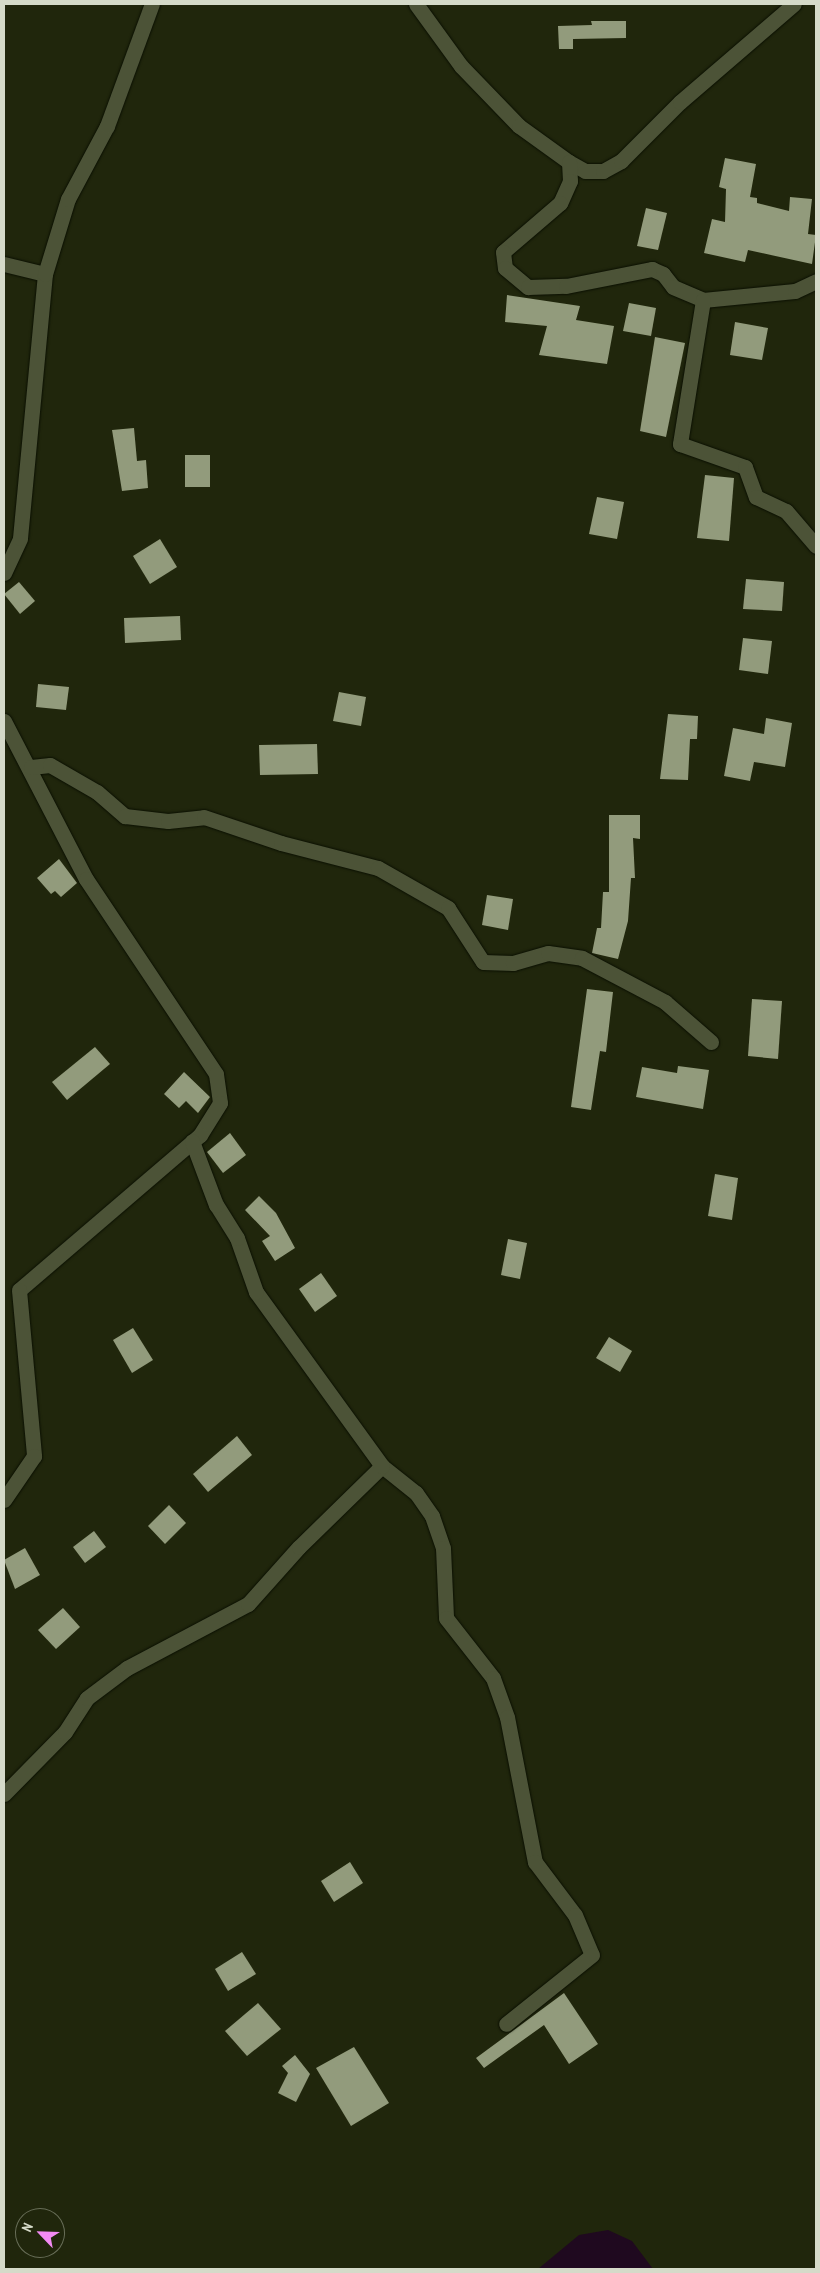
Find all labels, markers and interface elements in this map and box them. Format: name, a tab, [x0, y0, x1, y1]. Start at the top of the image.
north arrow	[15, 2208, 65, 2258]
text: N	[17, 2220, 37, 2234]

